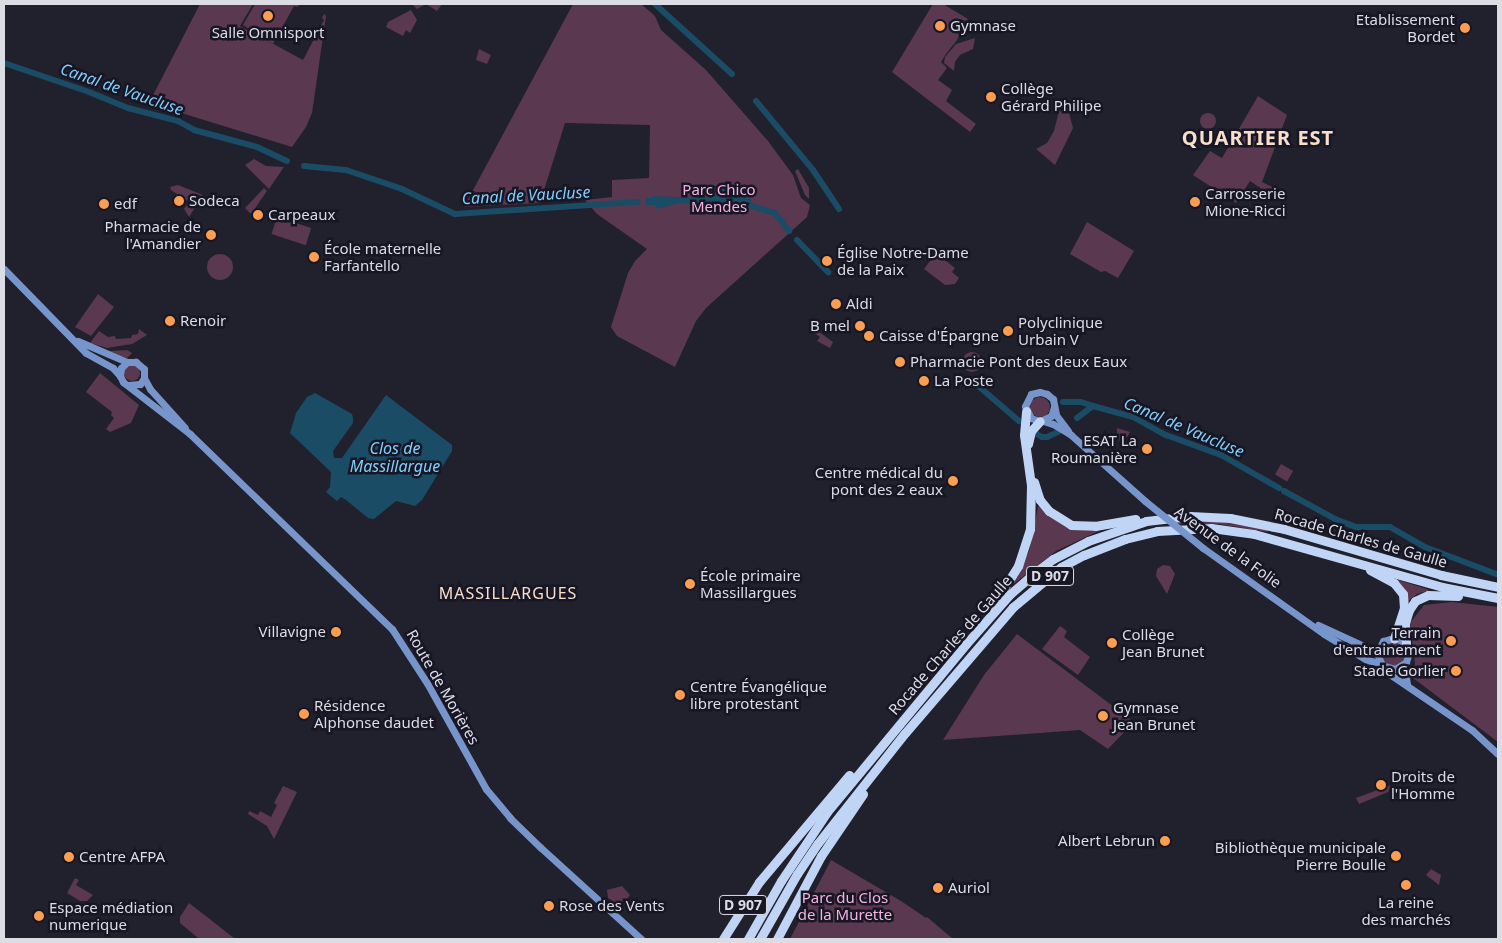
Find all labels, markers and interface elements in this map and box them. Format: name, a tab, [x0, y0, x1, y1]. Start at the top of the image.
marker: Salle Omnisport	[262, 10, 274, 22]
place label: Etablissement Bordet	[1356, 10, 1455, 45]
place label: Gymnase	[950, 17, 1016, 35]
marker: Gymnase	[934, 20, 946, 32]
marker: Etablissement Bordet	[1459, 22, 1471, 34]
place label: Salle Omnisport	[212, 24, 324, 42]
water label: Canal de Vaucluse	[58, 59, 186, 119]
place label: Collège Gérard Philipe	[1001, 79, 1101, 114]
marker: Collège Gérard Philipe	[985, 91, 997, 103]
district label: QUARTIER EST	[1180, 125, 1336, 149]
park label: Parc Chico Mendes	[682, 180, 756, 215]
water label: Canal de Vaucluse	[461, 182, 591, 208]
place label: Carrosserie Mione-Ricci	[1205, 184, 1286, 219]
place label: Sodeca	[189, 192, 240, 210]
place label: edf	[114, 195, 137, 213]
marker: Sodeca	[173, 195, 185, 207]
marker: Carrosserie Mione-Ricci	[1189, 196, 1201, 208]
marker: edf	[98, 198, 110, 210]
place label: Carpeaux	[268, 206, 335, 224]
marker: Carpeaux	[252, 209, 264, 221]
place label: Pharmacie de l'Amandier	[104, 217, 201, 252]
marker: Pharmacie de l'Amandier	[205, 229, 217, 241]
place label: École maternelle Farfantello	[324, 239, 441, 274]
place label: Église Notre-Dame de la Paix	[837, 243, 969, 278]
marker: École maternelle Farfantello	[308, 251, 320, 263]
marker: Église Notre-Dame de la Paix	[821, 255, 833, 267]
place label: Aldi	[846, 295, 873, 313]
marker: Aldi	[830, 298, 842, 310]
place label: Renoir	[180, 312, 226, 330]
place label: Polyclinique Urbain V	[1018, 313, 1103, 348]
marker: Renoir	[164, 315, 176, 327]
place label: B mel	[810, 317, 850, 335]
marker: B mel	[854, 320, 866, 332]
marker: Polyclinique Urbain V	[1002, 325, 1014, 337]
place label: Caisse d'Épargne	[879, 327, 999, 345]
marker: Caisse d'Épargne	[863, 330, 875, 342]
place label: Pharmacie Pont des deux Eaux	[910, 353, 1127, 371]
marker: Pharmacie Pont des deux Eaux	[894, 356, 906, 368]
place label: La Poste	[934, 372, 993, 390]
marker: La Poste	[918, 375, 930, 387]
water label: Canal de Vaucluse	[1121, 393, 1247, 461]
place label: ESAT La Roumanière	[1051, 431, 1137, 466]
water label: Clos de Massillargue	[350, 438, 440, 476]
marker: ESAT La Roumanière	[1141, 443, 1153, 455]
place label: Centre médical du pont des 2 eaux	[815, 463, 943, 498]
marker: Centre médical du pont des 2 eaux	[947, 475, 959, 487]
street label: Avenue de la Folie	[1171, 502, 1285, 592]
street label: Rocade Charles de Gaulle	[1273, 505, 1449, 571]
road number: D 907	[1025, 564, 1075, 588]
place label: École primaire Massillargues	[700, 566, 801, 601]
street label: Rocade Charles de Gaulle	[885, 572, 1015, 718]
marker: École primaire Massillargues	[684, 578, 696, 590]
district label: MASSILLARGUES	[437, 583, 579, 603]
place label: Villavigne	[259, 623, 326, 641]
place label: Terrain d'entrainement	[1333, 623, 1441, 658]
place label: Collège Jean Brunet	[1122, 625, 1204, 660]
marker: Villavigne	[330, 626, 342, 638]
street label: Route de Morières	[403, 626, 483, 748]
marker: Terrain d'entrainement	[1445, 635, 1457, 647]
marker: Collège Jean Brunet	[1106, 637, 1118, 649]
place label: Stade Gorlier	[1354, 662, 1446, 680]
marker: Stade Gorlier	[1450, 665, 1462, 677]
place label: Centre Évangélique libre protestant	[690, 677, 827, 712]
marker: Centre Évangélique libre protestant	[674, 689, 686, 701]
place label: Résidence Alphonse daudet	[314, 696, 434, 731]
place label: Gymnase Jean Brunet	[1113, 698, 1195, 733]
marker: Résidence Alphonse daudet	[298, 708, 310, 720]
marker: Gymnase Jean Brunet	[1097, 710, 1109, 722]
place label: Droits de l'Homme	[1391, 767, 1455, 802]
marker: Droits de l'Homme	[1375, 779, 1387, 791]
place label: Albert Lebrun	[1058, 832, 1155, 850]
marker: Albert Lebrun	[1159, 835, 1171, 847]
place label: Bibliothèque municipale Pierre Boulle	[1215, 838, 1386, 873]
place label: Centre AFPA	[79, 848, 165, 866]
marker: Bibliothèque municipale Pierre Boulle	[1390, 850, 1402, 862]
marker: Centre AFPA	[63, 851, 75, 863]
place label: Auriol	[948, 879, 990, 897]
marker: La reine des marchés	[1400, 879, 1412, 891]
marker: Auriol	[932, 882, 944, 894]
park label: Parc du Clos de la Murette	[798, 888, 892, 923]
place label: La reine des marchés	[1361, 893, 1451, 928]
road number: D 907	[718, 894, 768, 916]
place label: Rose des Vents	[559, 897, 665, 915]
place label: Espace médiation numerique	[49, 898, 173, 933]
marker: Rose des Vents	[543, 900, 555, 912]
marker: Espace médiation numerique	[33, 910, 45, 922]

